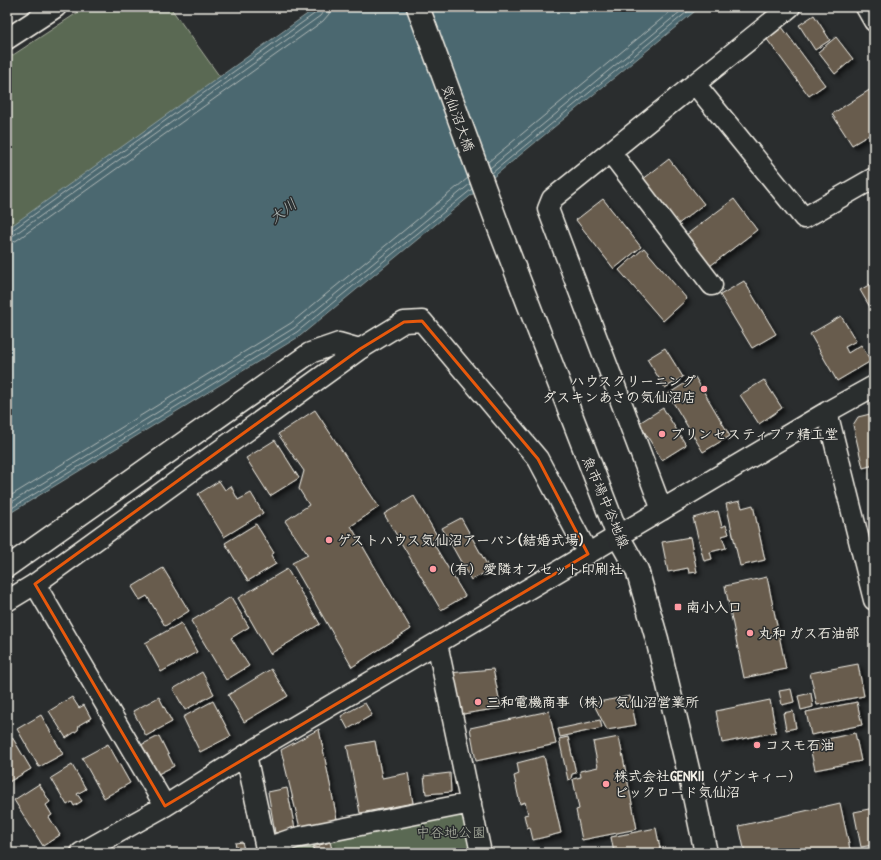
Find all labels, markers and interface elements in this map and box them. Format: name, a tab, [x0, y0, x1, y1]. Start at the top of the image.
street label: 気仙沼大橋	[438, 82, 479, 154]
water label: 大川	[264, 193, 301, 228]
place label: ハウスクリーニング ダスキンあさの気仙沼店	[542, 371, 696, 406]
marker: ハウスクリーニング ダスキンあさの気仙沼店	[699, 384, 709, 394]
place label: プリンセスティファ精工堂	[670, 424, 839, 443]
marker: プリンセスティファ精工堂	[657, 429, 667, 439]
street label: 魚市場中谷地線	[579, 453, 634, 551]
place label: ゲストハウス気仙沼アーバン(結婚式場)	[337, 530, 584, 549]
marker: ゲストハウス気仙沼アーバン(結婚式場)	[324, 535, 334, 545]
place label: （有）愛隣オフセット印刷社	[441, 559, 623, 578]
marker: （有）愛隣オフセット印刷社	[428, 564, 438, 574]
place label: 南小入口	[686, 597, 742, 616]
marker: 南小入口	[673, 602, 683, 612]
place label: 丸和 ガス石油部	[758, 623, 860, 642]
marker: 丸和 ガス石油部	[745, 628, 755, 638]
place label: 三和電機商事（株） 気仙沼営業所	[486, 692, 699, 711]
marker: 三和電機商事（株） 気仙沼営業所	[473, 697, 483, 707]
place label: コスモ石油	[765, 735, 834, 754]
marker: コスモ石油	[752, 740, 762, 750]
place label: 株式会社GENKII（ゲンキィー） ビックロード気仙沼	[614, 766, 802, 801]
marker: 株式会社GENKII（ゲンキィー） ビックロード気仙沼	[601, 779, 611, 789]
park label: 中谷地公園	[416, 822, 486, 841]

